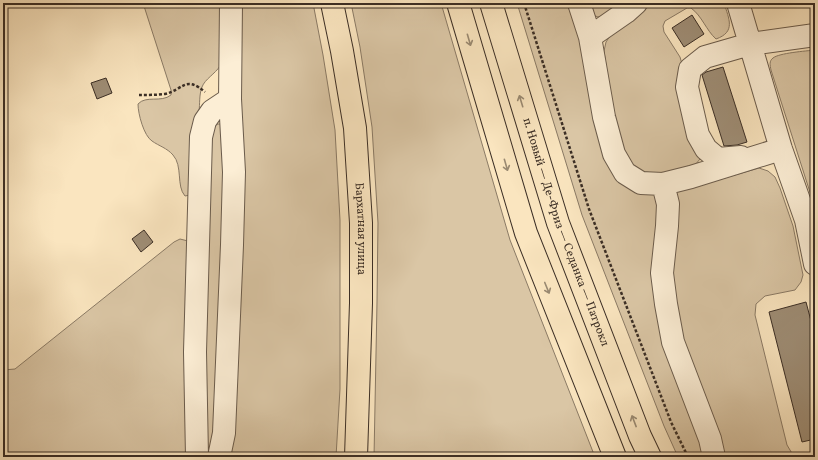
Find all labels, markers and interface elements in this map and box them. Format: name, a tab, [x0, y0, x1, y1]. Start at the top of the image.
one-way arrow	[466, 34, 473, 47]
one-way arrow	[517, 95, 524, 108]
street label: п. Новый — Де-Фриз — Седанка — Патрокл	[518, 116, 613, 349]
one-way arrow	[503, 158, 510, 171]
street label: Бархатная улица	[350, 182, 369, 275]
one-way arrow	[544, 282, 552, 294]
one-way arrow	[630, 416, 638, 428]

